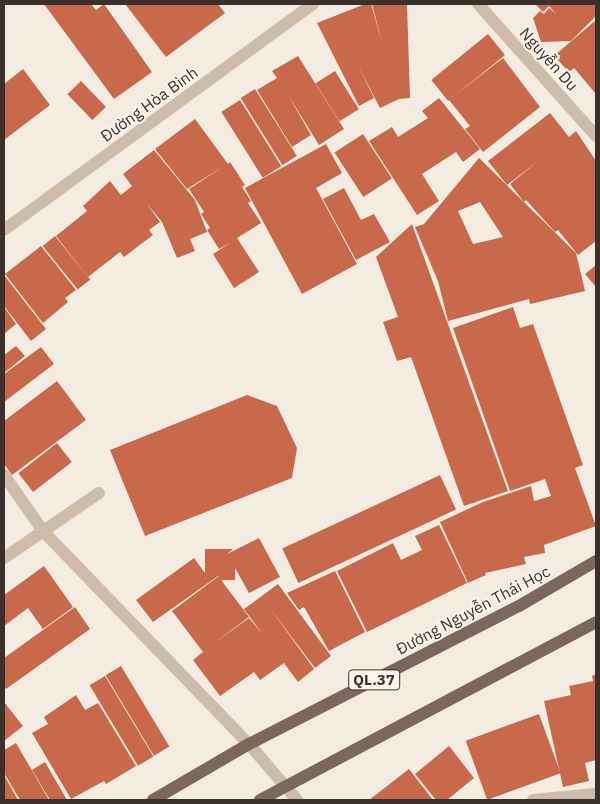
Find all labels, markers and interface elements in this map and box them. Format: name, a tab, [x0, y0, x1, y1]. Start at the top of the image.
street label: Nguyễn Du	[516, 24, 582, 94]
street label: Đường Hòa Bình	[97, 62, 201, 146]
street label: Đường Nguyễn Thái Học	[393, 561, 553, 659]
road number: QL.37	[348, 668, 400, 692]

